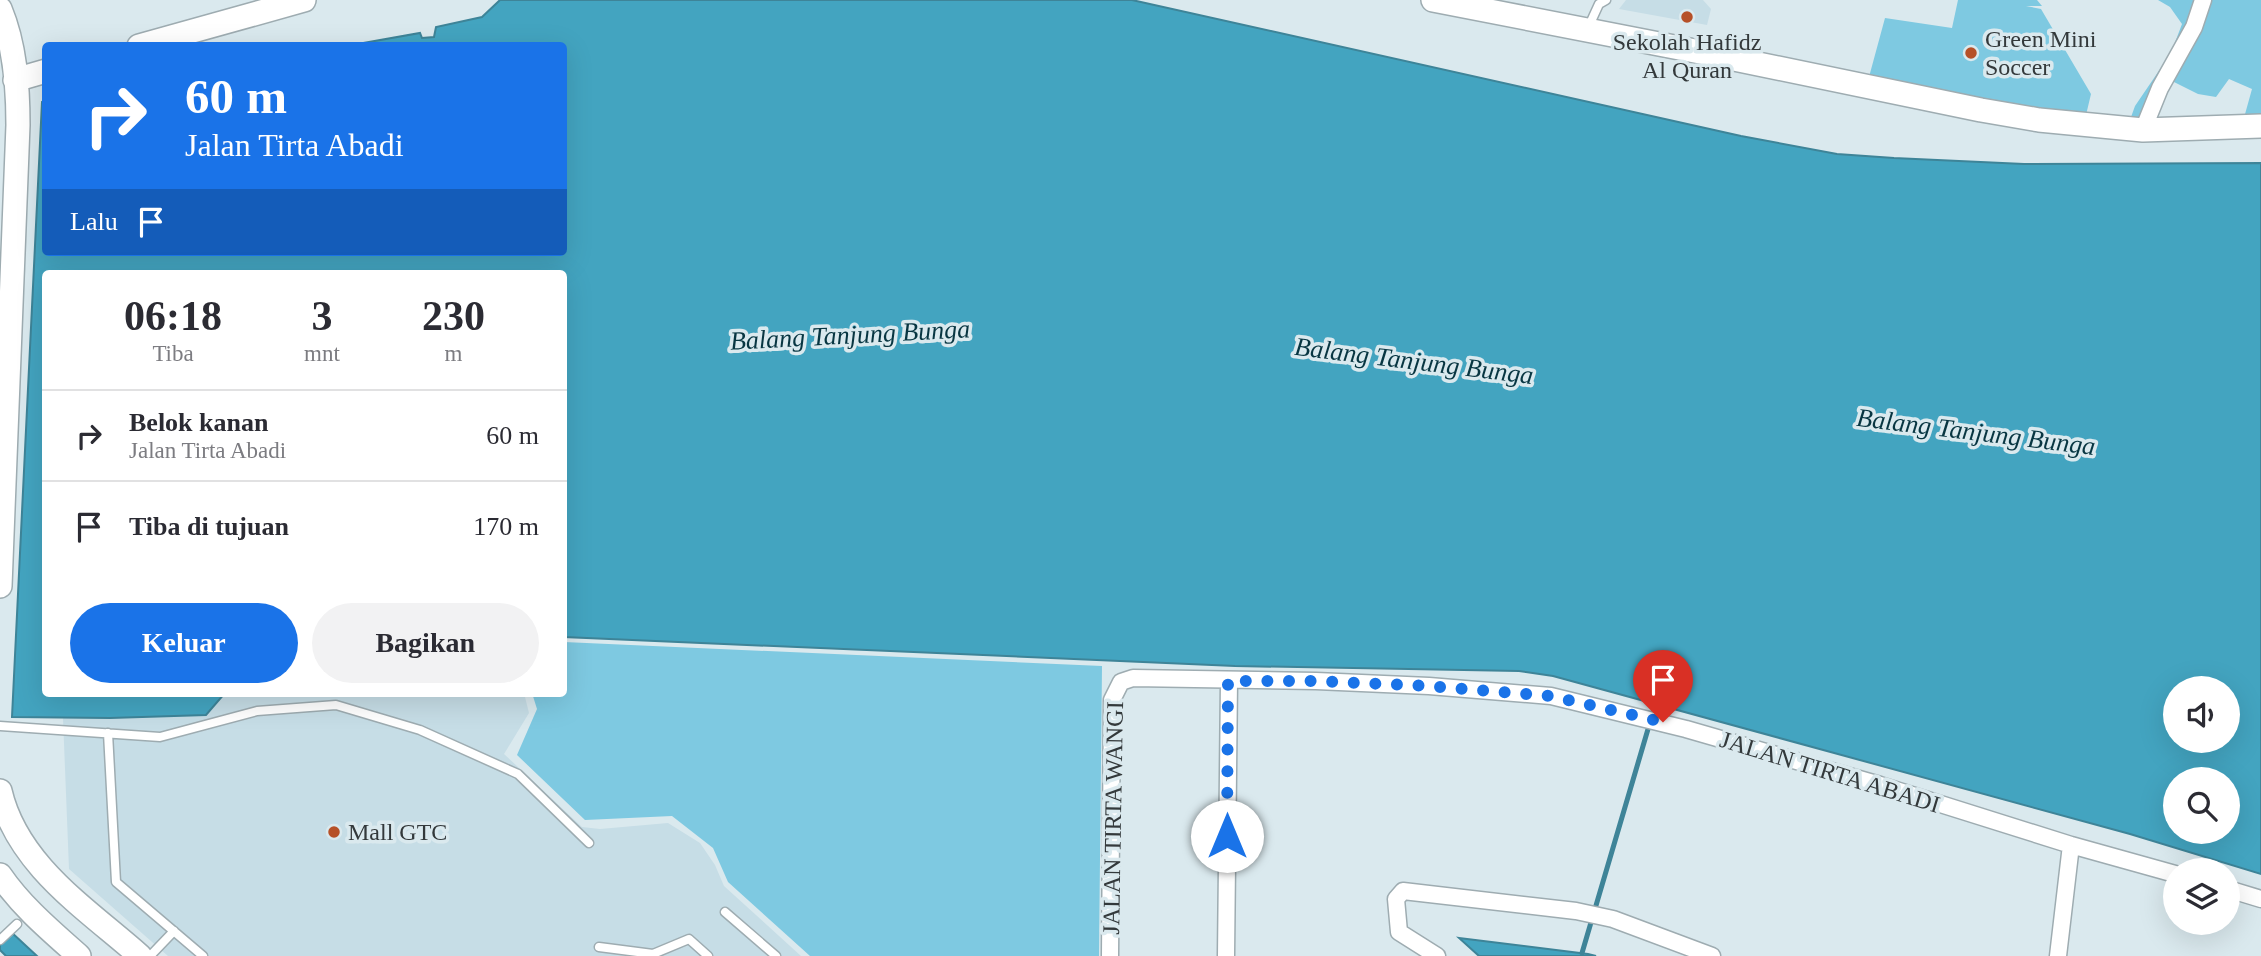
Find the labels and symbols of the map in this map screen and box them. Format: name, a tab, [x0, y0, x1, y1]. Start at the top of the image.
marker: Sekolah Hafidz Al Quran	[1679, 9, 1695, 25]
place label: Green Mini Soccer	[1985, 26, 2097, 80]
place label: Sekolah Hafidz Al Quran	[1613, 29, 1761, 83]
marker: Green Mini Soccer	[1963, 45, 1979, 61]
water label: Balang Tanjung Bunga	[729, 314, 971, 356]
water label: Balang Tanjung Bunga	[1293, 332, 1535, 390]
water label: Balang Tanjung Bunga	[1855, 403, 2097, 461]
pin	[1633, 650, 1693, 722]
street label: JALAN TIRTA WANGI	[1098, 701, 1128, 935]
street label: JALAN TIRTA ABADI	[1717, 726, 1943, 818]
position arrow	[1190, 799, 1264, 873]
place label: Mall GTC	[348, 819, 447, 845]
marker: Mall GTC	[326, 824, 342, 840]

